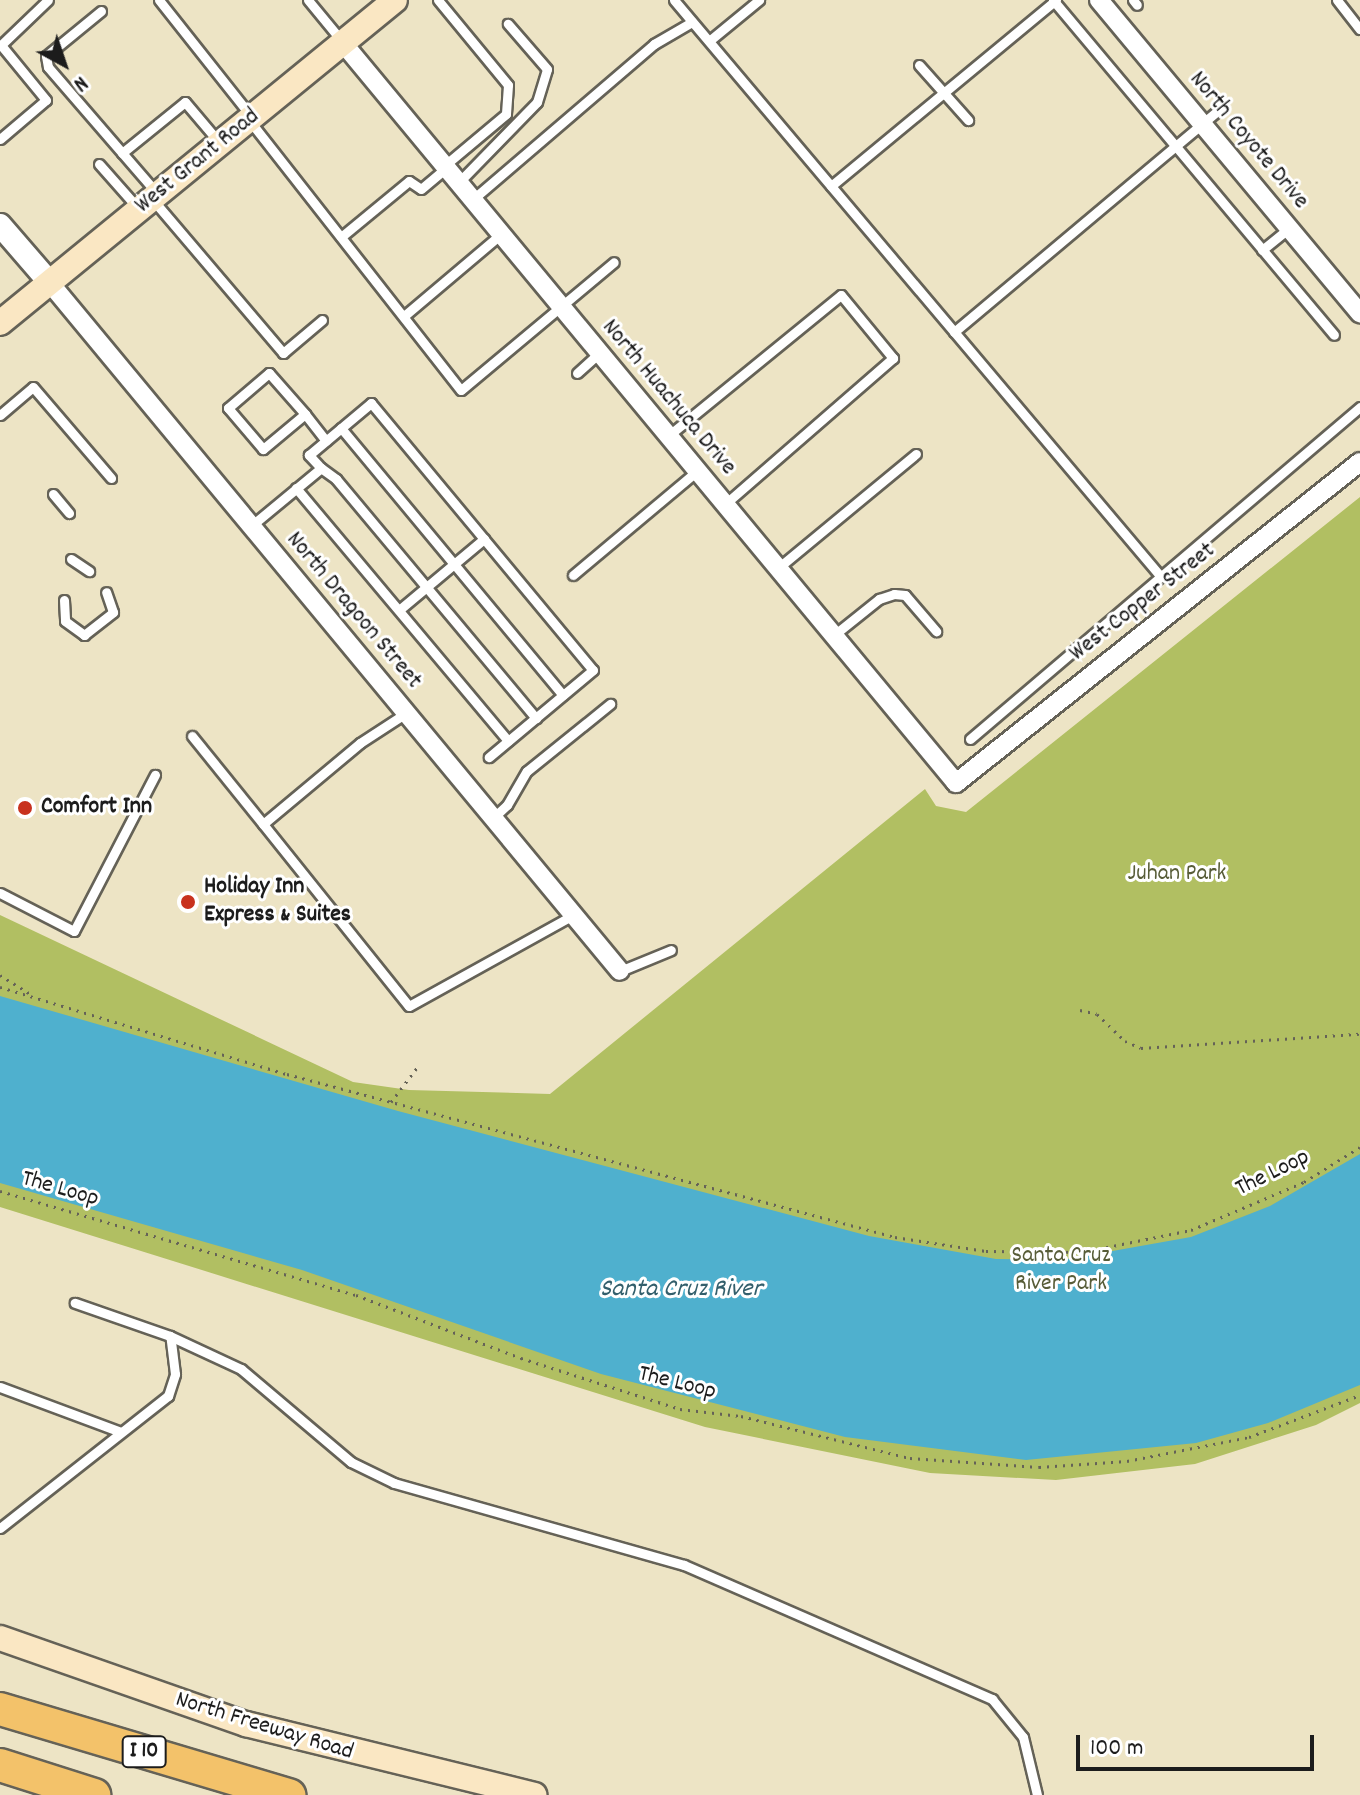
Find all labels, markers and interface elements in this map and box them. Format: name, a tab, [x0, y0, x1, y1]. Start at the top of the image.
north arrow	[24, 24, 104, 104]
street label: North Coyote Drive	[1182, 66, 1314, 216]
text: N	[66, 67, 94, 98]
street label: West Grant Road	[130, 103, 266, 221]
street label: North Huachuca Drive	[595, 314, 741, 482]
street label: North Dragoon Street	[279, 527, 427, 695]
street label: West Copper Street	[1064, 537, 1222, 669]
place label: Comfort Inn	[41, 794, 152, 822]
marker: Comfort Inn	[16, 799, 34, 817]
park label: Juhan Park	[1128, 861, 1226, 889]
place label: Holiday Inn Express & Suites	[204, 874, 351, 930]
marker: Holiday Inn Express & Suites	[179, 893, 197, 911]
street label: The Loop	[1231, 1144, 1315, 1204]
street label: The Loop	[18, 1165, 102, 1215]
park label: Santa Cruz River Park	[1012, 1243, 1110, 1299]
water label: Santa Cruz River	[600, 1274, 762, 1306]
street label: The Loop	[635, 1360, 719, 1408]
street label: North Freeway Road	[172, 1686, 356, 1768]
scale bar	[1080, 1719, 1318, 1769]
text: 100 m	[1090, 1732, 1143, 1766]
road number: I 10	[120, 1734, 168, 1770]

